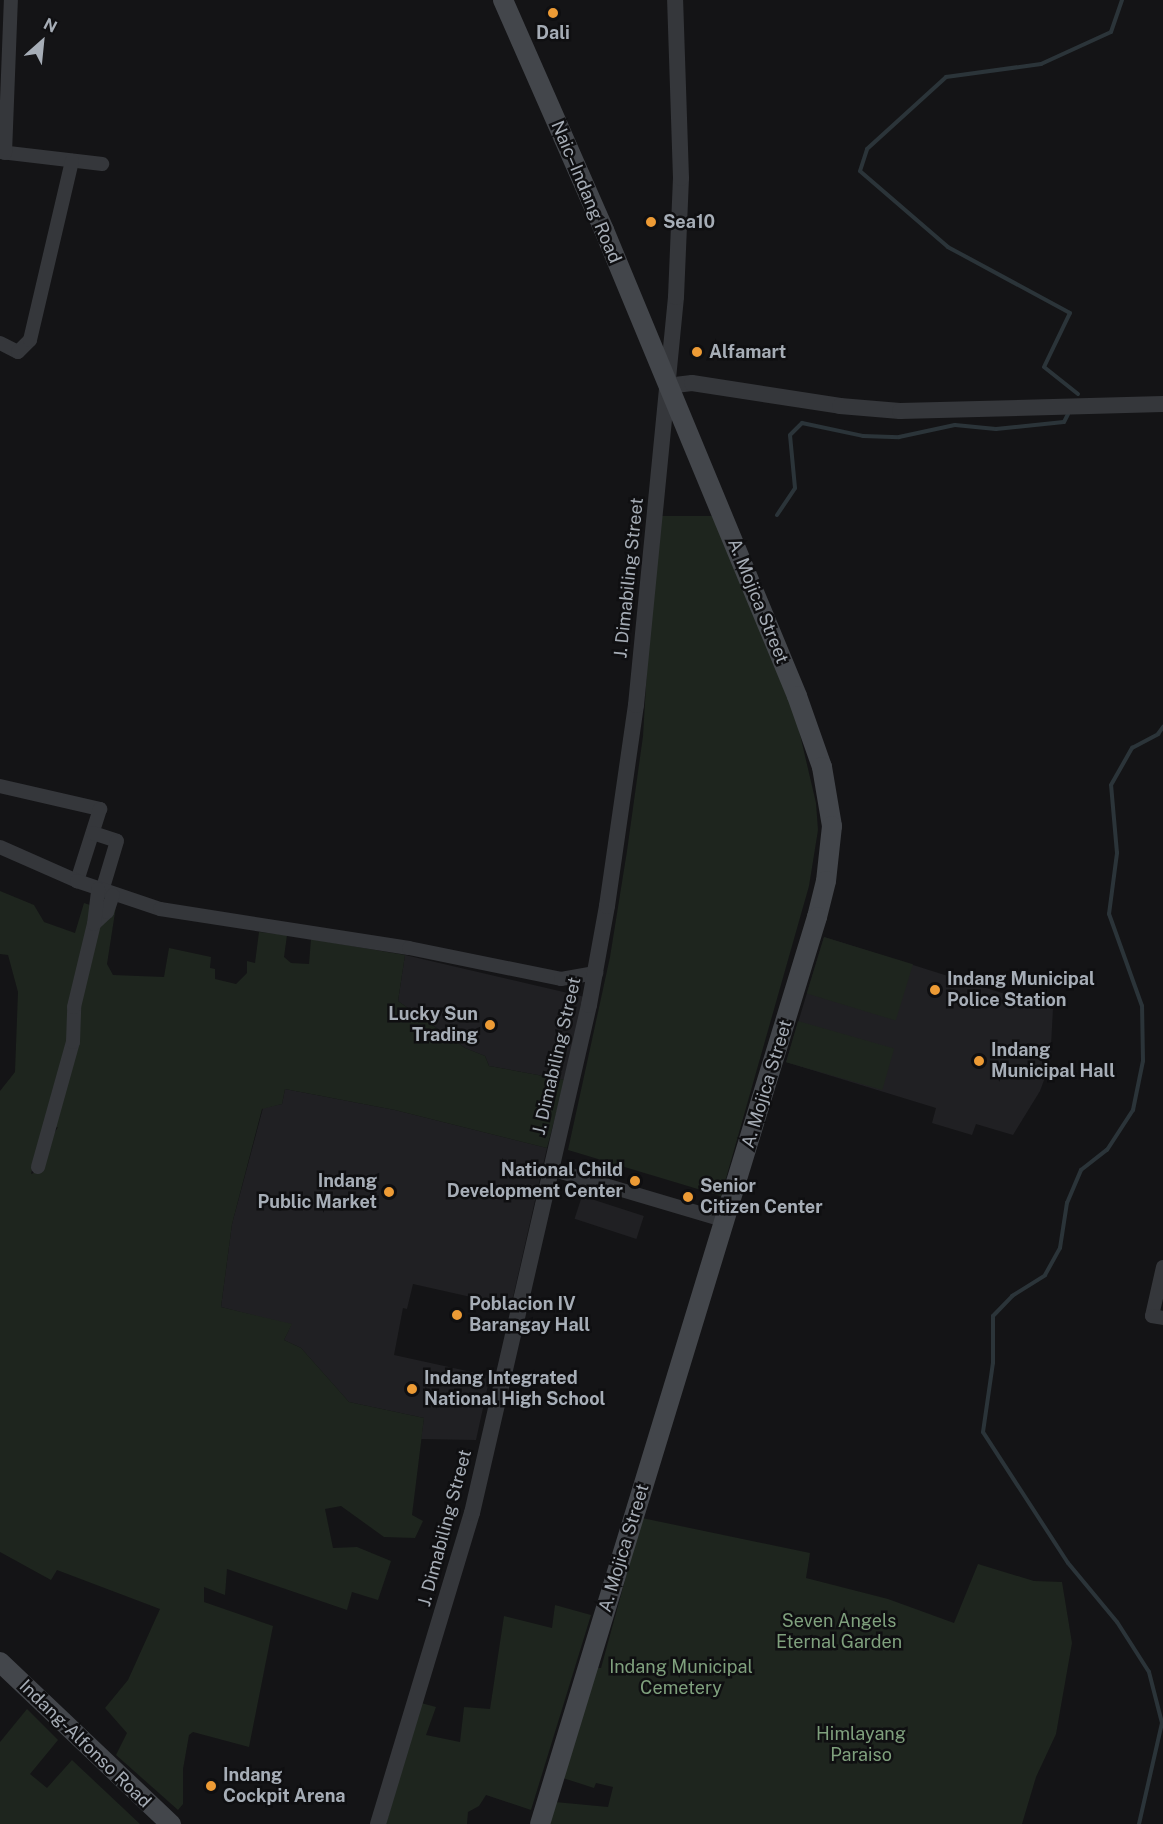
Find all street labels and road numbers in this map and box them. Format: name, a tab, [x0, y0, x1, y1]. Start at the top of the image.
street label: Naic–Indang Road	[546, 118, 626, 266]
street label: J. Dimabiling Street	[610, 497, 648, 659]
street label: A. Mojica Street	[723, 535, 793, 667]
street label: J. Dimabiling Street	[528, 975, 586, 1137]
street label: A. Mojica Street	[737, 1017, 797, 1151]
street label: J. Dimabiling Street	[414, 1447, 476, 1609]
street label: A. Mojica Street	[594, 1481, 654, 1615]
street label: Indang-Alfonso Road	[15, 1675, 155, 1813]

